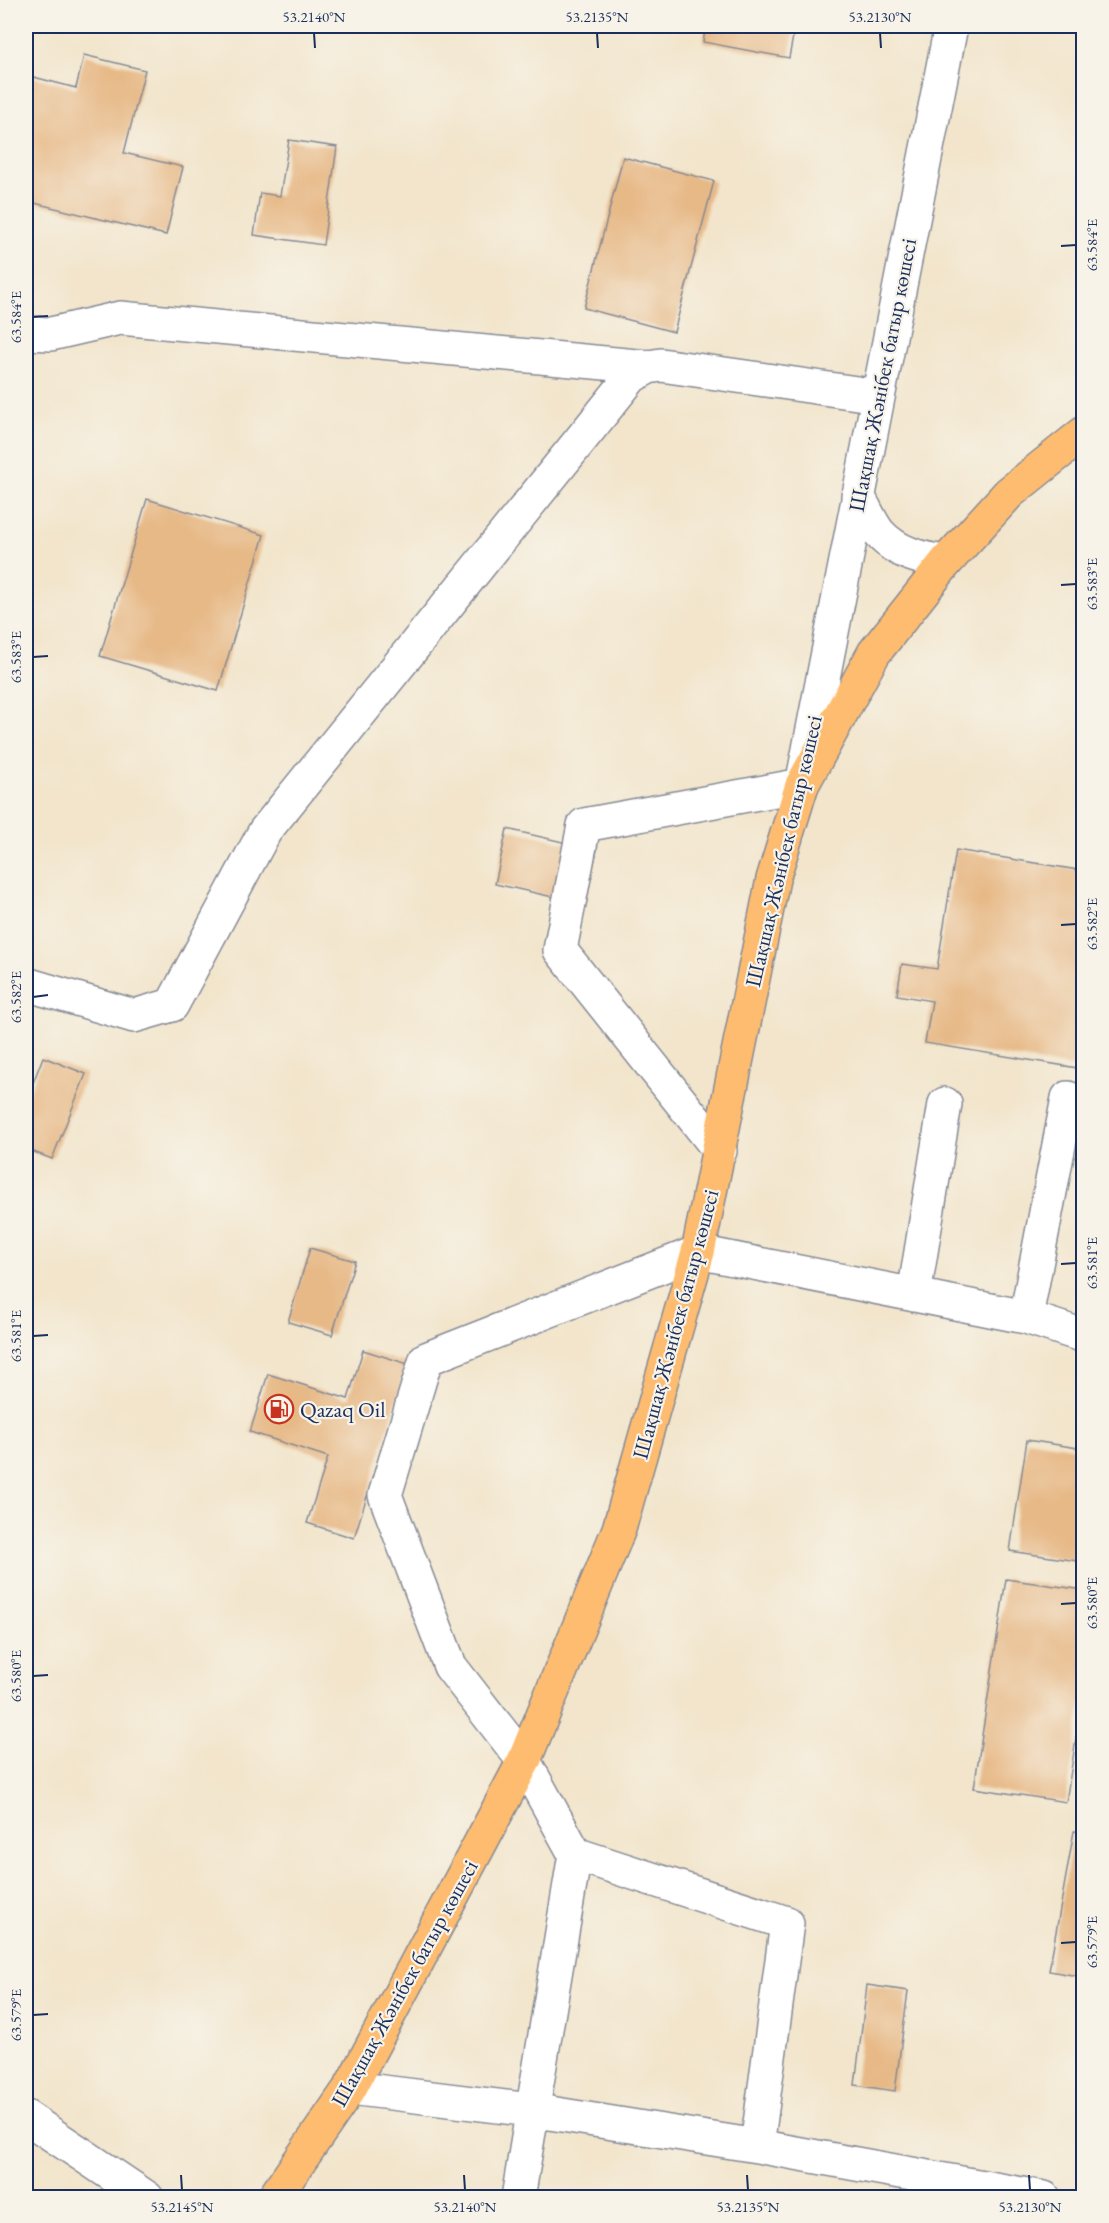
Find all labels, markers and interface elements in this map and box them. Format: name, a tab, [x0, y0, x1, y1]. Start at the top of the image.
text: 53.2140°N	[283, 7, 346, 26]
text: 53.2135°N	[566, 7, 629, 26]
text: 53.2130°N	[849, 7, 912, 26]
text: 63.584°E	[1082, 218, 1101, 271]
street label: Шақшақ Жәнібек батыр көшесі	[842, 236, 923, 514]
text: 63.584°E	[6, 290, 25, 343]
text: 63.583°E	[1082, 557, 1101, 610]
text: 63.583°E	[6, 630, 25, 683]
street label: Шақшақ Жәнібек батыр көшесі	[738, 712, 829, 990]
text: 63.582°E	[1082, 897, 1101, 950]
text: 63.582°E	[6, 970, 25, 1023]
street label: Шақшақ Жәнібек батыр көшесі	[625, 1186, 725, 1462]
text: 63.581°E	[1082, 1236, 1101, 1289]
text: 63.581°E	[6, 1309, 25, 1362]
fuel station icon: Qazaq Oil	[263, 1393, 295, 1425]
place label: Qazaq Oil	[300, 1395, 386, 1424]
text: 63.580°E	[1082, 1576, 1101, 1629]
text: 63.580°E	[6, 1649, 25, 1702]
street label: Шақшақ Жәнібек батыр көшесі	[324, 1855, 485, 2112]
text: 63.579°E	[1082, 1915, 1101, 1968]
text: 63.579°E	[6, 1988, 25, 2041]
text: 53.2145°N	[151, 2197, 214, 2216]
text: 53.2140°N	[434, 2197, 497, 2216]
text: 53.2135°N	[717, 2197, 780, 2216]
text: 53.2130°N	[999, 2197, 1062, 2216]

